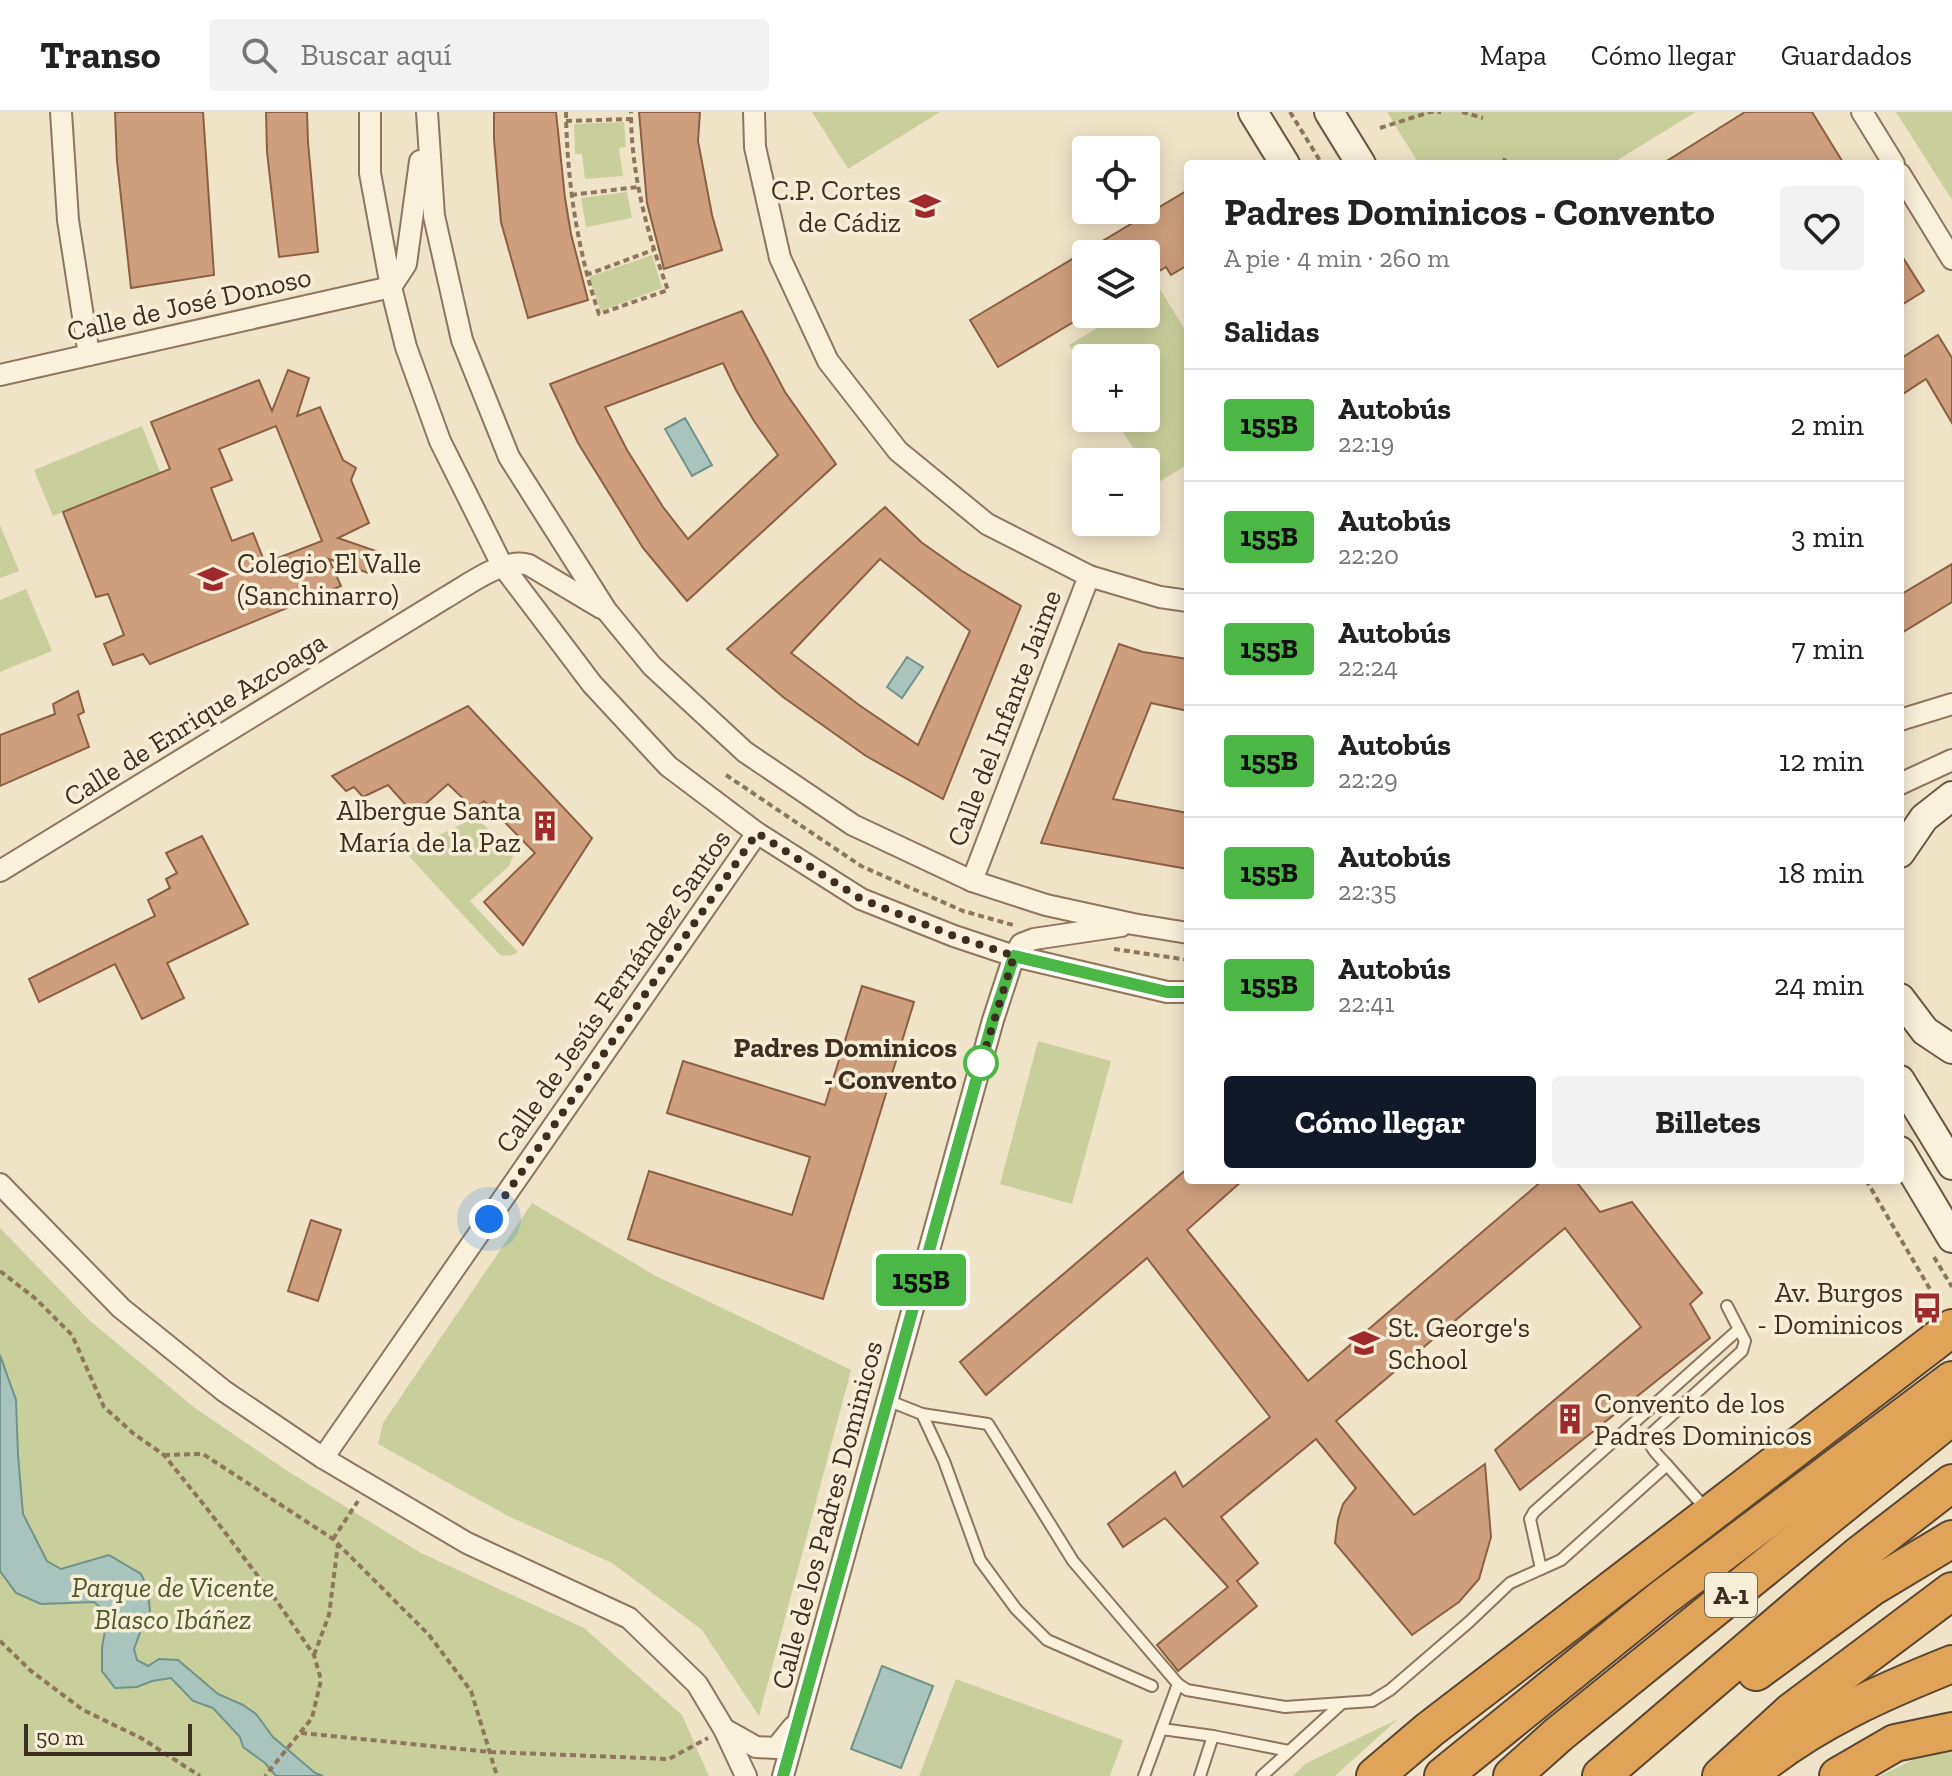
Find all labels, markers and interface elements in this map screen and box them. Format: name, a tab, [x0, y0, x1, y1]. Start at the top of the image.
search box	[209, 19, 769, 91]
text: Transo	[40, 32, 161, 78]
icon: search	[237, 33, 281, 77]
text: Buscar aquí	[301, 37, 452, 73]
text: Mapa	[1480, 39, 1547, 72]
text: Cómo llegar	[1591, 39, 1737, 72]
text: Guardados	[1781, 39, 1912, 72]
map controls	[1072, 136, 1160, 536]
button: locate	[1072, 136, 1160, 224]
place label: C.P. Cortes de Cádiz	[771, 174, 901, 239]
button: heart	[1780, 186, 1864, 270]
school or university icon: C.P. Cortes de Cádiz	[908, 189, 942, 223]
text: Padres Dominicos - Convento	[1224, 189, 1715, 235]
button: layers	[1072, 240, 1160, 328]
text: A pie · 4 min · 260 m	[1224, 242, 1450, 274]
street label: Calle de José Donoso	[64, 260, 314, 348]
text: Salidas	[1224, 314, 1319, 350]
button: +	[1072, 344, 1160, 432]
text: Autobús	[1338, 391, 1451, 427]
text: 2 min	[1790, 407, 1864, 443]
text: 155B	[1240, 408, 1298, 441]
text: 22:19	[1338, 427, 1394, 459]
button: −	[1072, 448, 1160, 536]
text: Autobús	[1338, 503, 1451, 539]
text: 3 min	[1791, 519, 1864, 555]
text: 155B	[1240, 520, 1298, 553]
text: 22:20	[1338, 539, 1399, 571]
place label: Colegio El Valle (Sanchinarro)	[237, 547, 421, 612]
school or university icon: Colegio El Valle (Sanchinarro)	[196, 562, 230, 596]
street label: Calle del Infante Jaime	[940, 585, 1068, 851]
text: Autobús	[1338, 615, 1451, 651]
street label: Calle de Enrique Azcoaga	[58, 624, 333, 813]
text: 7 min	[1792, 631, 1864, 667]
text: 155B	[1240, 632, 1298, 665]
text: 22:24	[1338, 651, 1398, 683]
text: Autobús	[1338, 727, 1451, 763]
text: 12 min	[1779, 743, 1864, 779]
text: 155B	[1240, 744, 1298, 777]
text: 22:29	[1338, 763, 1398, 795]
place label: Albergue Santa María de la Paz	[337, 794, 521, 859]
building icon: Albergue Santa María de la Paz	[528, 809, 562, 843]
street label: Calle de Jesús Fernández Santos	[488, 823, 738, 1159]
text: Autobús	[1338, 839, 1451, 875]
text: 18 min	[1778, 855, 1864, 891]
text: 155B	[1240, 856, 1298, 889]
text: 22:35	[1338, 875, 1397, 907]
text: Autobús	[1338, 951, 1451, 987]
text: 24 min	[1774, 967, 1864, 1003]
text: 155B	[1240, 968, 1298, 1001]
text: 22:41	[1338, 987, 1395, 1019]
place label: Padres Dominicos - Convento	[734, 1031, 957, 1096]
marker: Padres Dominicos - Convento	[964, 1046, 998, 1080]
button: Cómo llegar	[1224, 1076, 1536, 1168]
button: Billetes	[1552, 1076, 1864, 1168]
your location	[469, 1199, 509, 1239]
line badge: 155B	[865, 1254, 977, 1306]
text: 155B	[892, 1263, 950, 1296]
place label: Av. Burgos - Dominicos	[1757, 1276, 1903, 1341]
bus stop icon: Av. Burgos - Dominicos	[1910, 1291, 1944, 1325]
place label: St. George's School	[1388, 1311, 1530, 1376]
school or university icon: St. George's School	[1347, 1326, 1381, 1360]
street label: Calle de los Padres Dominicos	[765, 1337, 889, 1693]
place label: Convento de los Padres Dominicos	[1594, 1387, 1812, 1452]
building icon: Convento de los Padres Dominicos	[1553, 1402, 1587, 1436]
park label: Parque de Vicente Blasco Ibáñez	[71, 1571, 275, 1636]
road number: A-1	[1705, 1573, 1757, 1617]
scale bar	[24, 1720, 192, 1756]
text: 50 m	[36, 1724, 84, 1751]

